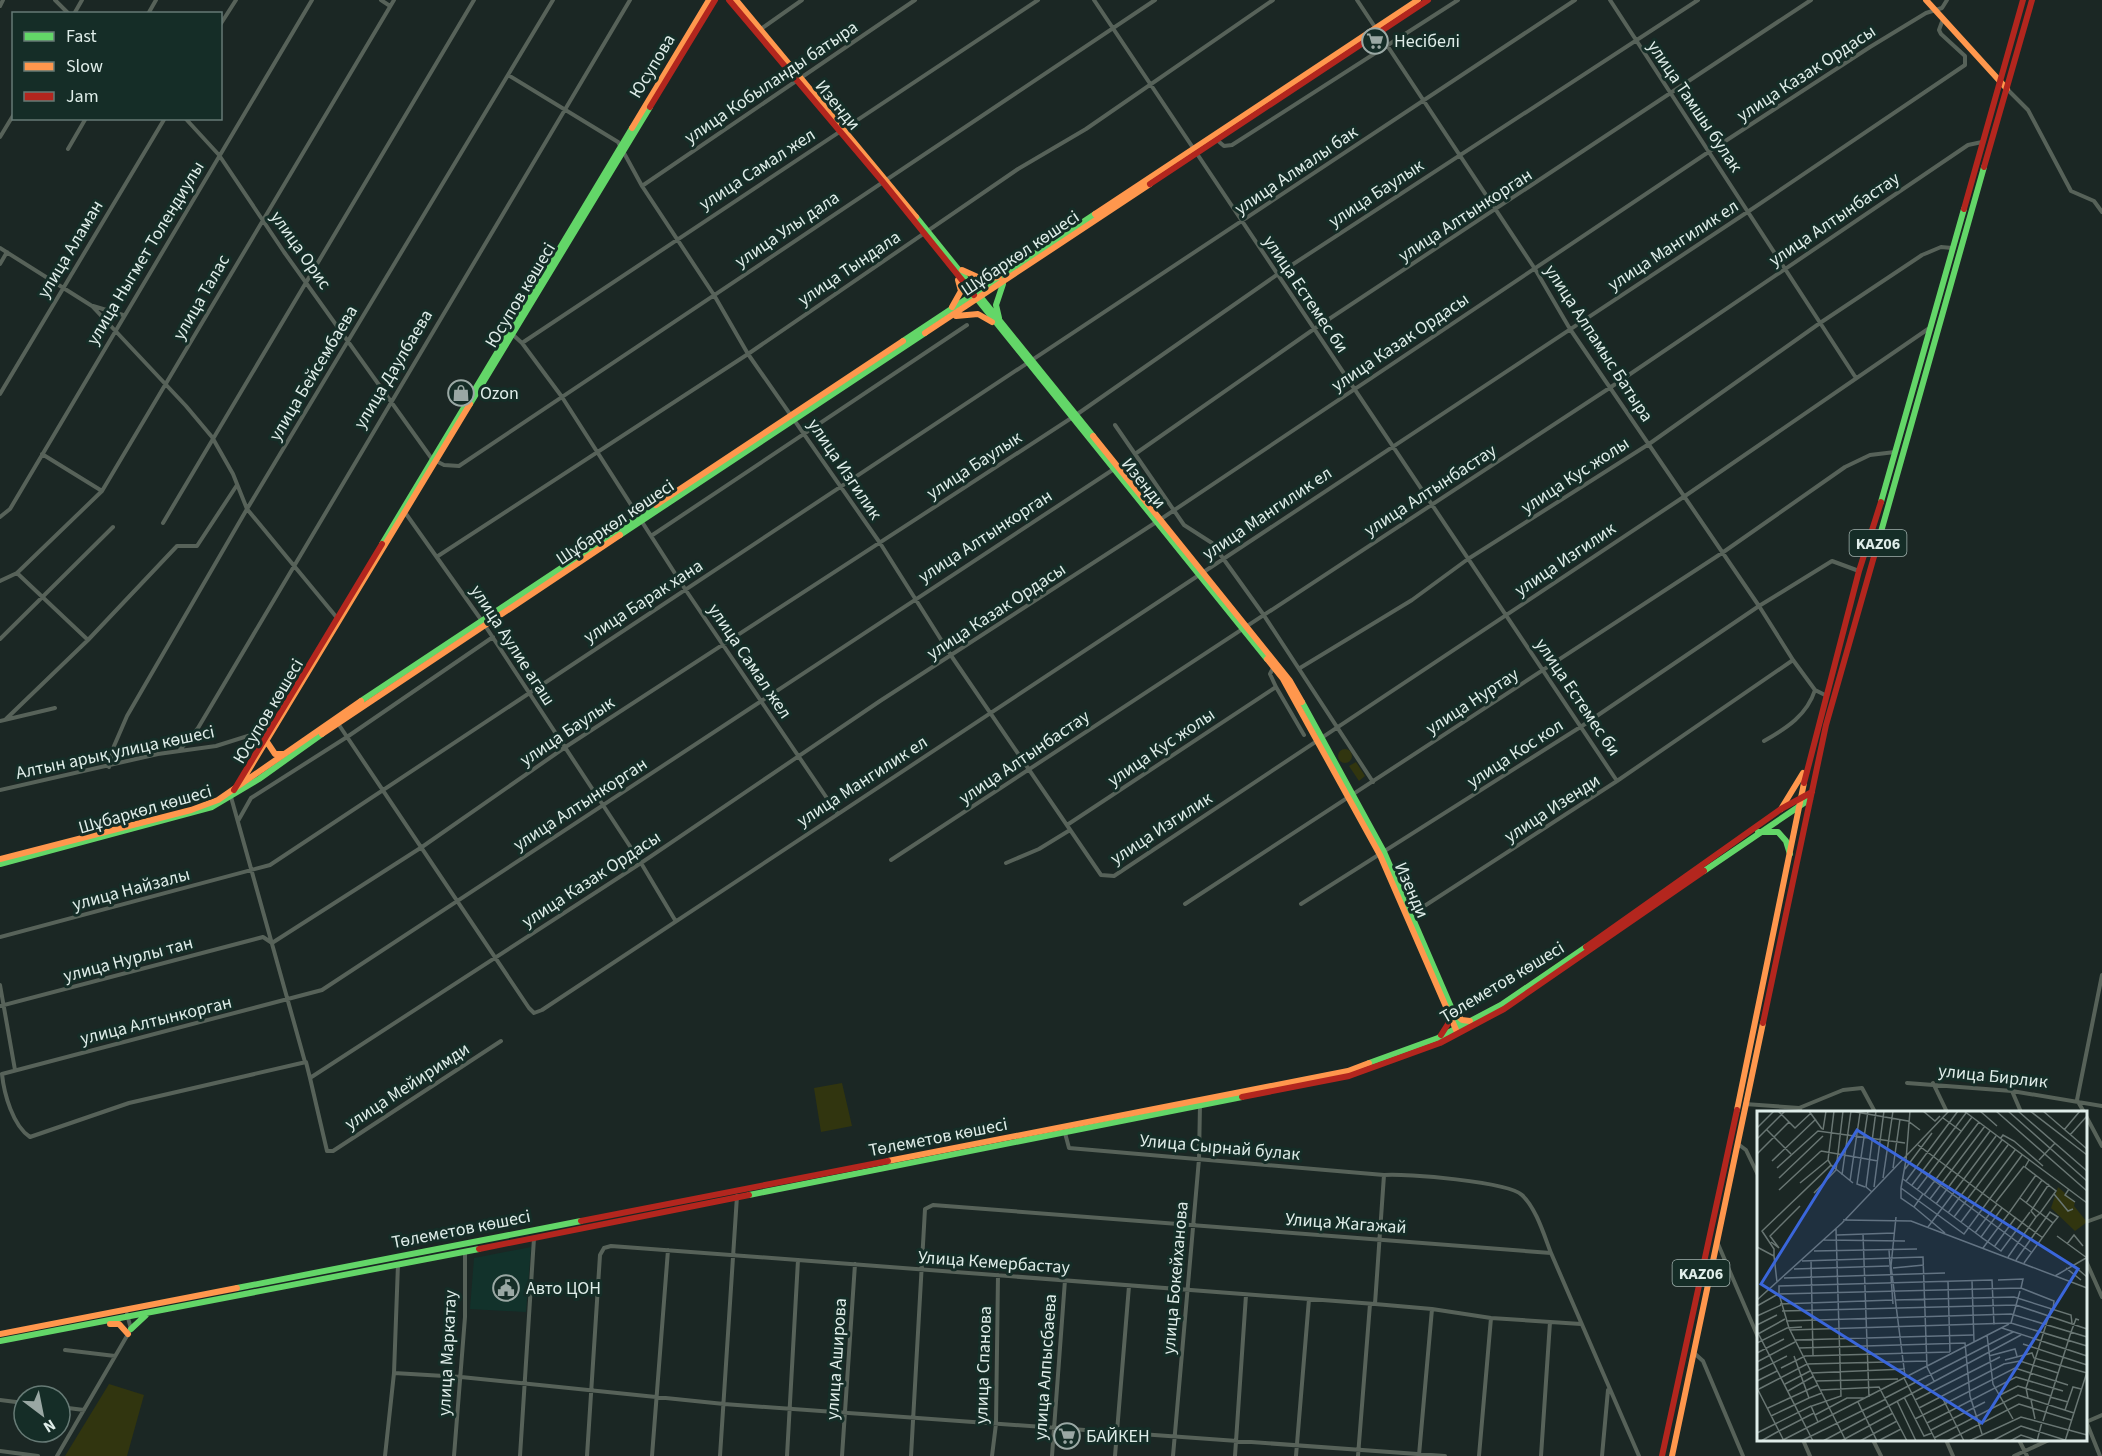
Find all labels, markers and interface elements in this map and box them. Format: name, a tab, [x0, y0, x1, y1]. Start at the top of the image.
legend	[12, 12, 222, 120]
street label: улица Кобыланды батыра	[680, 15, 863, 150]
street label: улица Казак Ордасы	[1732, 19, 1881, 128]
text: Fast	[66, 24, 97, 49]
supermarket icon: Несібелі	[1360, 26, 1390, 56]
street label: Юсупова	[623, 29, 681, 103]
place label: Несібелі	[1394, 29, 1460, 54]
street label: улица Тамшы булак	[1641, 35, 1748, 177]
text: Slow	[66, 54, 103, 79]
street label: Изенди	[809, 75, 866, 136]
text: Jam	[66, 84, 99, 109]
street label: улица Алмалы бак	[1230, 120, 1363, 221]
street label: улица Самал жел	[694, 122, 820, 216]
street label: улица Баулык	[1324, 153, 1429, 234]
street label: улица Ныгмет Толендиулы	[80, 157, 210, 350]
street label: улица Алтынкорган	[1393, 163, 1537, 268]
street label: улица Алтынбастау	[1764, 166, 1905, 273]
street label: улица Улы дала	[730, 185, 845, 274]
street label: улица Мангилик ел	[1603, 194, 1744, 297]
street label: улица Аламан	[31, 196, 110, 303]
street label: Шұбаркөл көшесі	[956, 205, 1084, 302]
street label: улица Орис	[264, 206, 337, 295]
street label: улица Тындала	[793, 225, 906, 312]
street label: улица Естемес би	[1257, 230, 1354, 358]
street label: Юсупов көшесі	[479, 238, 562, 353]
street label: улица Талас	[167, 250, 236, 345]
street label: улица Алпамыс Батыра	[1538, 260, 1659, 427]
street label: улица Казак Ордасы	[1327, 287, 1474, 398]
street label: улица Бейсембаева	[263, 301, 364, 446]
street label: улица Даулбаева	[348, 305, 439, 434]
shop icon: Ozon	[446, 378, 476, 408]
place label: Ozon	[480, 381, 519, 406]
street label: улица Изгилик	[801, 414, 888, 525]
street label: улица Баулык	[922, 425, 1027, 506]
street label: улица Кус жолы	[1516, 431, 1634, 520]
street label: улица Алтынбастау	[1359, 438, 1502, 543]
street label: Изенди	[1115, 453, 1172, 514]
street label: улица Мангилик ел	[1198, 461, 1337, 566]
street label: Шұбаркөл көшесі	[551, 474, 679, 571]
street label: улица Алтынкорган	[913, 484, 1057, 589]
street label: улица Изгилик	[1510, 516, 1621, 603]
road number: KАZ06	[1850, 530, 1906, 556]
street label: улица Барак хана	[579, 553, 708, 649]
street label: улица Казак Ордасы	[922, 557, 1071, 666]
street label: улица Аулие агаш	[464, 580, 561, 711]
street label: улица Самал жел	[702, 599, 798, 724]
street label: улица Естемес би	[1529, 633, 1626, 761]
street label: Юсупов көшесі	[227, 654, 310, 769]
street label: улица Нуртау	[1421, 662, 1524, 741]
street label: улица Баулык	[515, 690, 620, 772]
street label: улица Кус жолы	[1103, 702, 1220, 793]
street label: улица Алтынбастау	[954, 704, 1095, 811]
street label: улица Кос кол	[1462, 713, 1568, 794]
street label: Алтын арық улица көшесі	[13, 719, 217, 786]
street label: улица Мангилик ел	[792, 730, 933, 833]
street label: улица Алтынкорган	[508, 752, 652, 857]
street label: улица Изенди	[1499, 768, 1605, 849]
street label: Шұбаркөл көшесі	[75, 778, 215, 840]
street label: улица Изгилик	[1105, 786, 1217, 871]
street label: улица Казак Ордасы	[517, 825, 666, 934]
street label: Изенди	[1388, 858, 1435, 922]
street label: улица Найзалы	[70, 862, 193, 917]
street label: улица Нурлы тан	[61, 930, 196, 989]
street label: Төлеметов көшесі	[1435, 935, 1569, 1029]
street label: улица Алтынкорган	[78, 990, 235, 1051]
street label: улица Мейиримди	[340, 1037, 475, 1136]
street label: улица Бирлик	[1937, 1058, 2049, 1095]
inset map	[1757, 1111, 2087, 1441]
street label: Төлеметов көшесі	[867, 1112, 1010, 1163]
street label: Улица Сырнай булак	[1139, 1128, 1301, 1167]
street label: улица Бокейханова	[1156, 1200, 1195, 1356]
street label: Төлеметов көшесі	[390, 1204, 533, 1255]
street label: Улица Жагажай	[1284, 1207, 1408, 1240]
street label: Улица Кемербастау	[917, 1245, 1071, 1280]
road number: KАZ06	[1672, 1260, 1730, 1286]
public building icon: Авто ЦОН	[491, 1273, 521, 1303]
place label: Авто ЦОН	[526, 1276, 601, 1301]
street label: улица Маркатау	[432, 1289, 463, 1417]
street label: улица Алпысбаева	[1028, 1293, 1063, 1441]
street label: улица Аширова	[820, 1297, 853, 1421]
street label: улица Спанова	[969, 1306, 998, 1425]
north arrow	[12, 1384, 72, 1444]
text: N	[39, 1414, 60, 1438]
supermarket icon: БАЙКЕН	[1052, 1421, 1082, 1451]
place label: БАЙКЕН	[1086, 1424, 1150, 1449]

